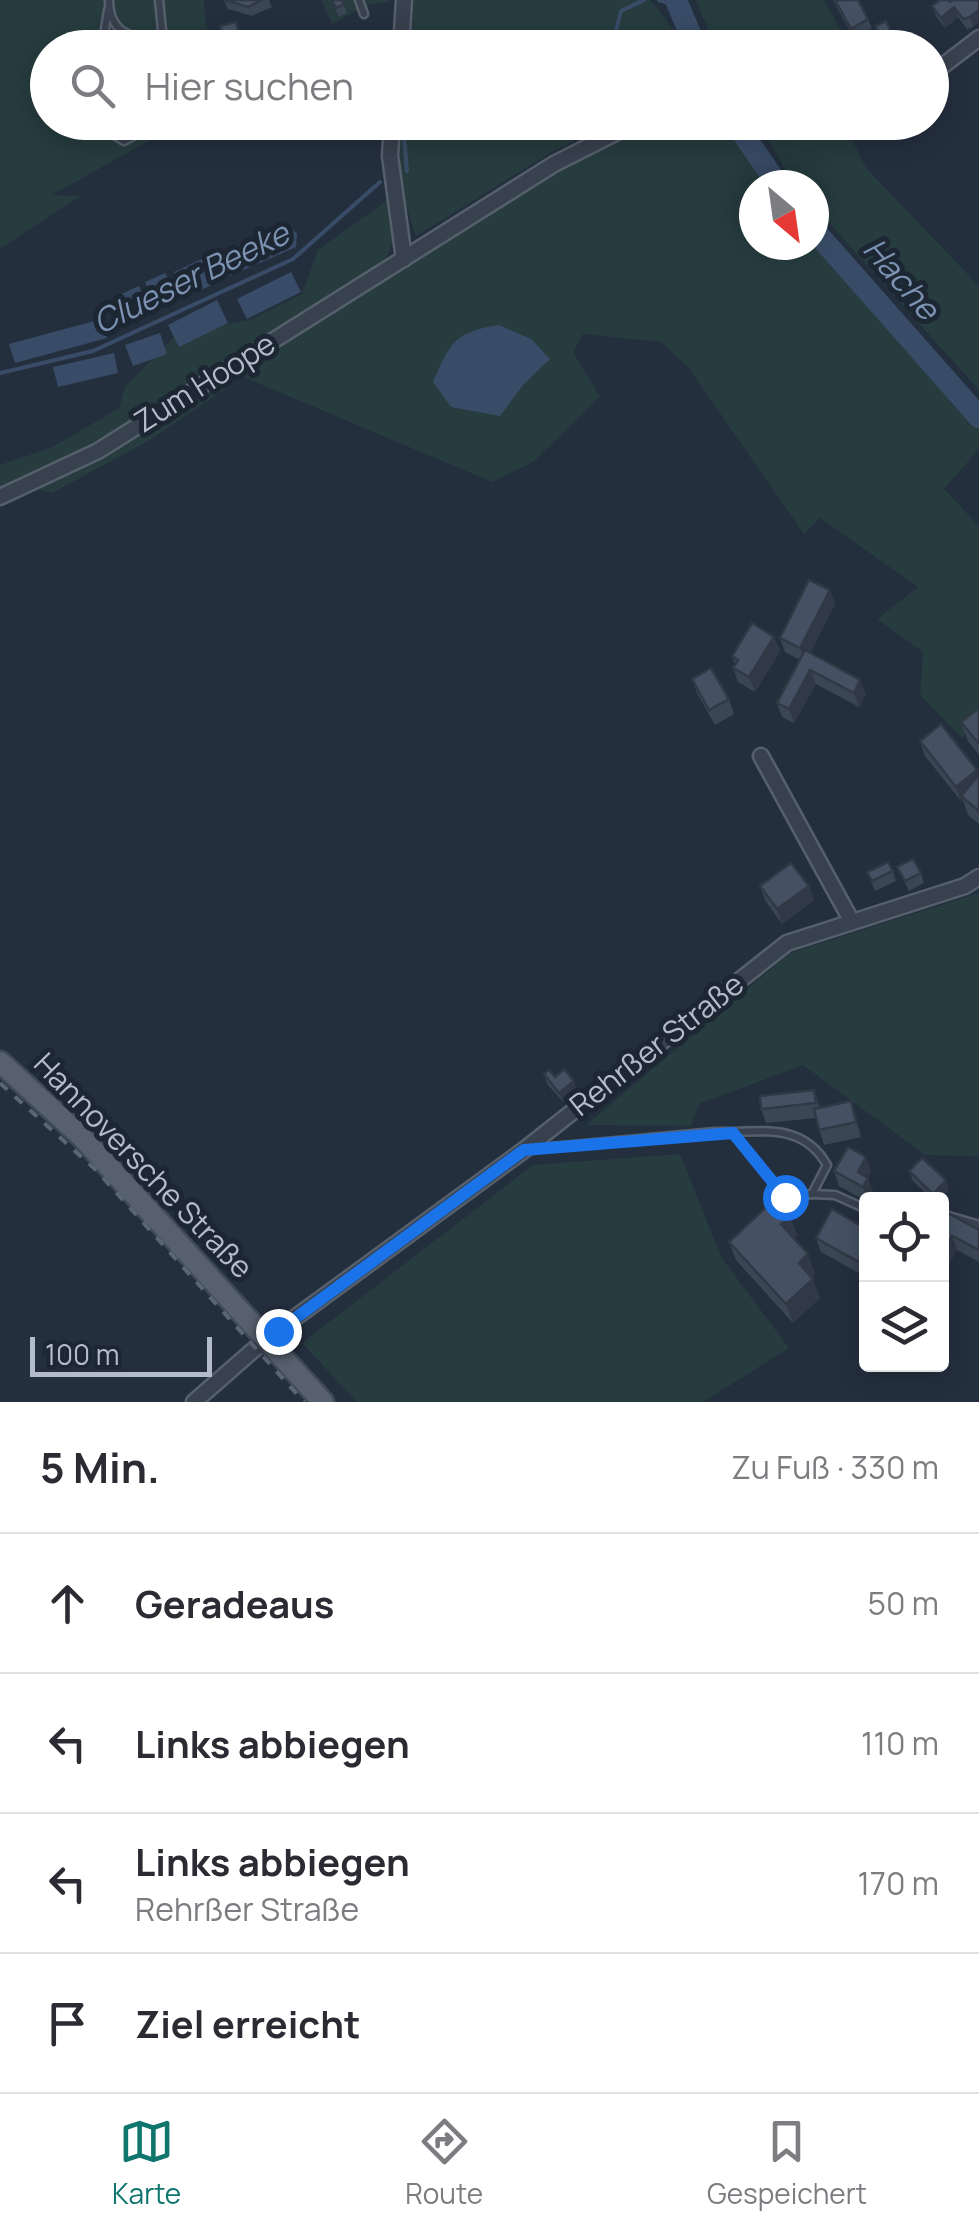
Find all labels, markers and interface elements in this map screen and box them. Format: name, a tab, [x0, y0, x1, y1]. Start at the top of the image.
search box	[30, 30, 949, 140]
icon: search	[65, 58, 120, 113]
text: Hier suchen	[145, 59, 354, 111]
north arrow	[739, 170, 829, 260]
water label: Clueser Beeke	[85, 210, 298, 344]
water label: Hache	[854, 228, 951, 330]
street label: Zum Hoope	[126, 322, 282, 441]
street label: Rehrßer Straße	[561, 963, 752, 1125]
street label: Hannoversche Straße	[26, 1043, 263, 1287]
route start	[763, 1175, 809, 1221]
map controls	[859, 1192, 949, 1372]
button: locate	[859, 1192, 949, 1282]
button: layers	[859, 1282, 949, 1372]
route end	[256, 1309, 302, 1355]
scale bar	[30, 1332, 212, 1376]
text: 100 m	[45, 1335, 119, 1373]
text: 5 Min.	[40, 1438, 160, 1496]
text: Zu Fuß · 330 m	[731, 1445, 939, 1489]
icon: ahead	[40, 1576, 95, 1631]
text: Geradeaus	[135, 1577, 334, 1629]
text: 50 m	[867, 1581, 939, 1625]
icon: left	[40, 1716, 95, 1771]
text: Links abbiegen	[135, 1717, 410, 1769]
text: 110 m	[861, 1721, 939, 1765]
text: Links abbiegen	[135, 1835, 410, 1887]
icon: left	[40, 1856, 95, 1911]
text: 170 m	[857, 1861, 939, 1905]
text: Rehrßer Straße	[135, 1887, 359, 1931]
icon: arrive	[40, 1996, 95, 2051]
text: Ziel erreicht	[135, 1997, 360, 2049]
tab: Karte	[112, 2114, 181, 2212]
tab: Route	[405, 2114, 483, 2212]
tab: Gespeichert	[707, 2114, 867, 2212]

